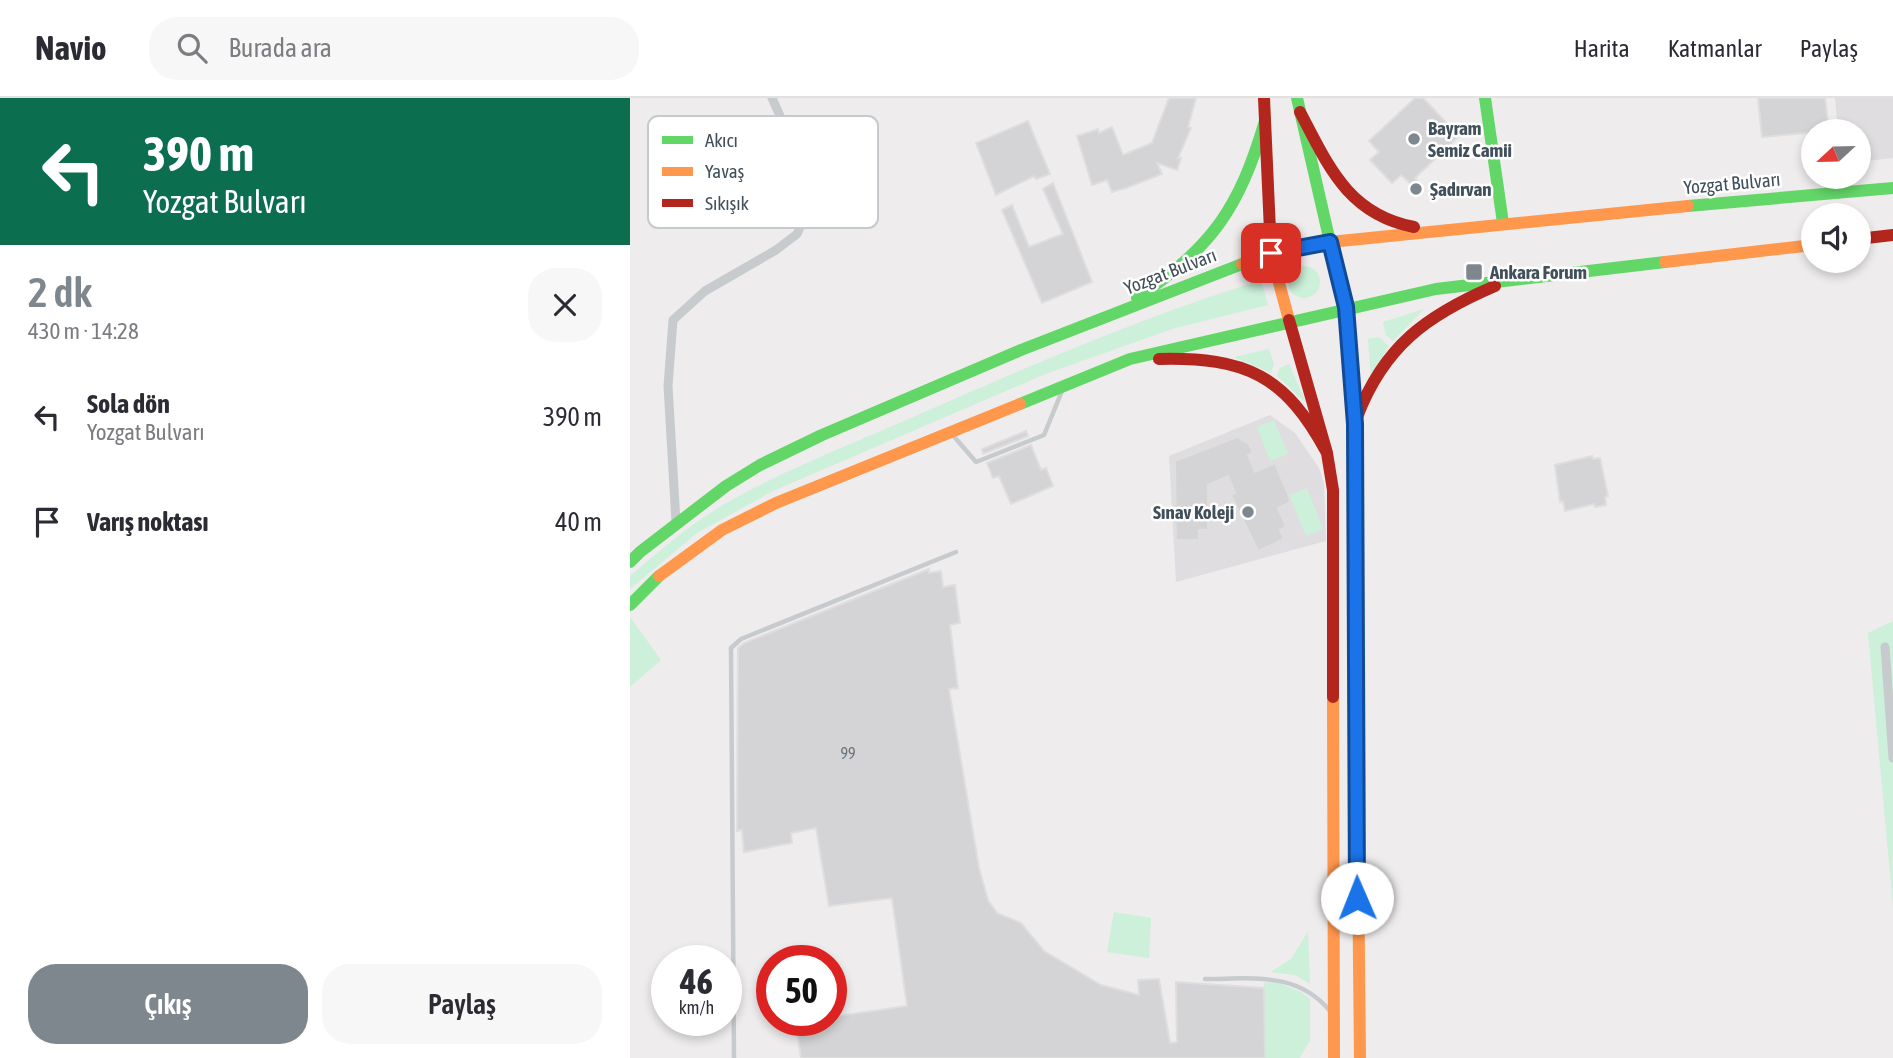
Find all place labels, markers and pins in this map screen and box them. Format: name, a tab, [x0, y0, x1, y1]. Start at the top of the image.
place label: Bayram Semiz Camii	[1428, 117, 1512, 161]
marker: Bayram Semiz Camii	[1406, 131, 1422, 147]
place label: Şadırvan	[1430, 178, 1491, 200]
marker: Şadırvan	[1408, 181, 1424, 197]
pin	[1241, 223, 1301, 283]
place label: Ankara Forum	[1489, 261, 1587, 283]
marker: Ankara Forum	[1464, 262, 1484, 282]
place label: Sınav Koleji	[1153, 501, 1234, 523]
marker: Sınav Koleji	[1240, 504, 1256, 520]

